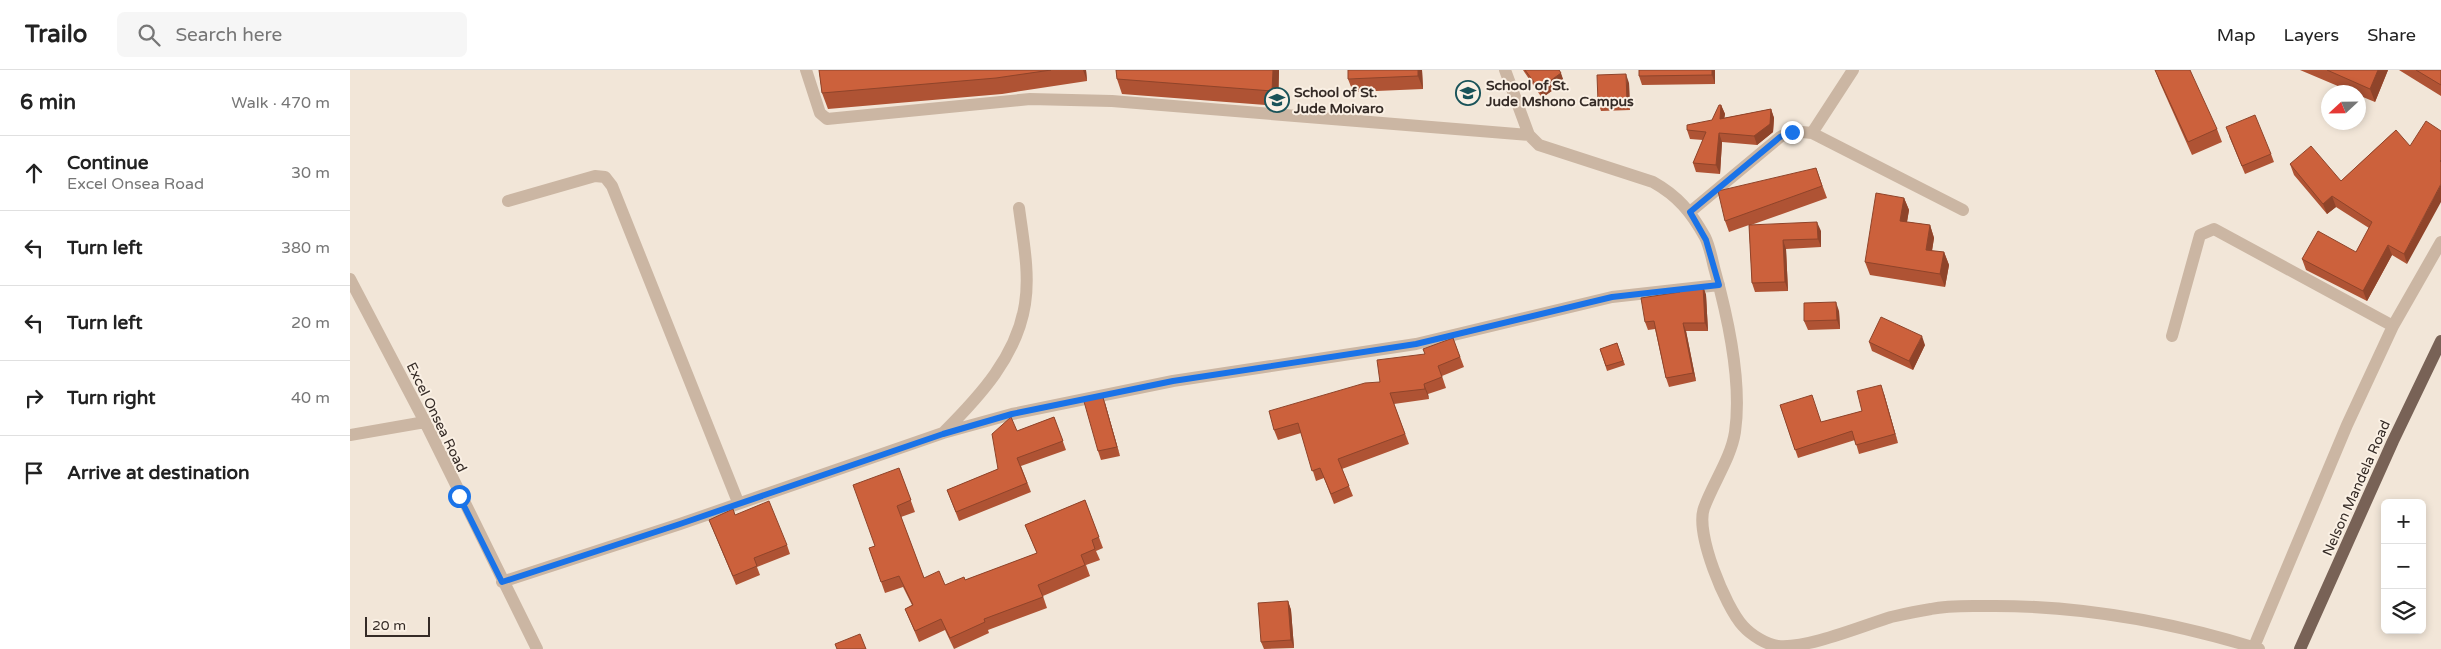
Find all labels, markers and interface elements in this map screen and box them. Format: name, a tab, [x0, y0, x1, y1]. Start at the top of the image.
search box	[117, 12, 467, 57]
text: Trailo	[25, 20, 87, 49]
icon: search	[135, 21, 163, 49]
text: Search here	[175, 24, 282, 46]
text: Map	[2217, 24, 2256, 46]
text: Layers	[2284, 24, 2339, 46]
text: Share	[2367, 24, 2416, 46]
place label: School of St. Jude Mshono Campus	[1485, 77, 1634, 110]
school or university icon: School of St. Jude Mshono Campus	[1455, 80, 1481, 106]
place label: School of St. Jude Moivaro	[1293, 84, 1384, 117]
north arrow	[2321, 85, 2366, 130]
school or university icon: School of St. Jude Moivaro	[1264, 87, 1290, 113]
text: 6 min	[20, 90, 76, 115]
text: Walk · 470 m	[231, 93, 330, 113]
route end	[1781, 121, 1804, 144]
text: Continue	[67, 152, 149, 174]
icon: ahead	[20, 159, 48, 187]
text: 30 m	[291, 163, 330, 183]
text: Excel Onsea Road	[67, 174, 204, 194]
icon: left	[20, 234, 48, 262]
text: Turn left	[67, 237, 143, 259]
text: 380 m	[281, 238, 330, 258]
icon: left	[20, 309, 48, 337]
text: Turn left	[67, 312, 143, 334]
text: 20 m	[291, 313, 330, 333]
street label: Excel Onsea Road	[403, 360, 470, 475]
icon: right	[20, 384, 48, 412]
text: Turn right	[67, 387, 155, 409]
text: 40 m	[291, 388, 330, 408]
street label: Nelson Mandela Road	[2319, 418, 2394, 559]
icon: arrive	[20, 459, 48, 487]
text: Arrive at destination	[67, 462, 250, 484]
route start	[448, 485, 471, 508]
map controls	[2381, 499, 2426, 634]
button: +	[2381, 499, 2426, 544]
button: −	[2381, 544, 2426, 589]
button: layers	[2381, 589, 2426, 634]
scale bar	[365, 614, 430, 637]
text: 20 m	[372, 617, 406, 634]

